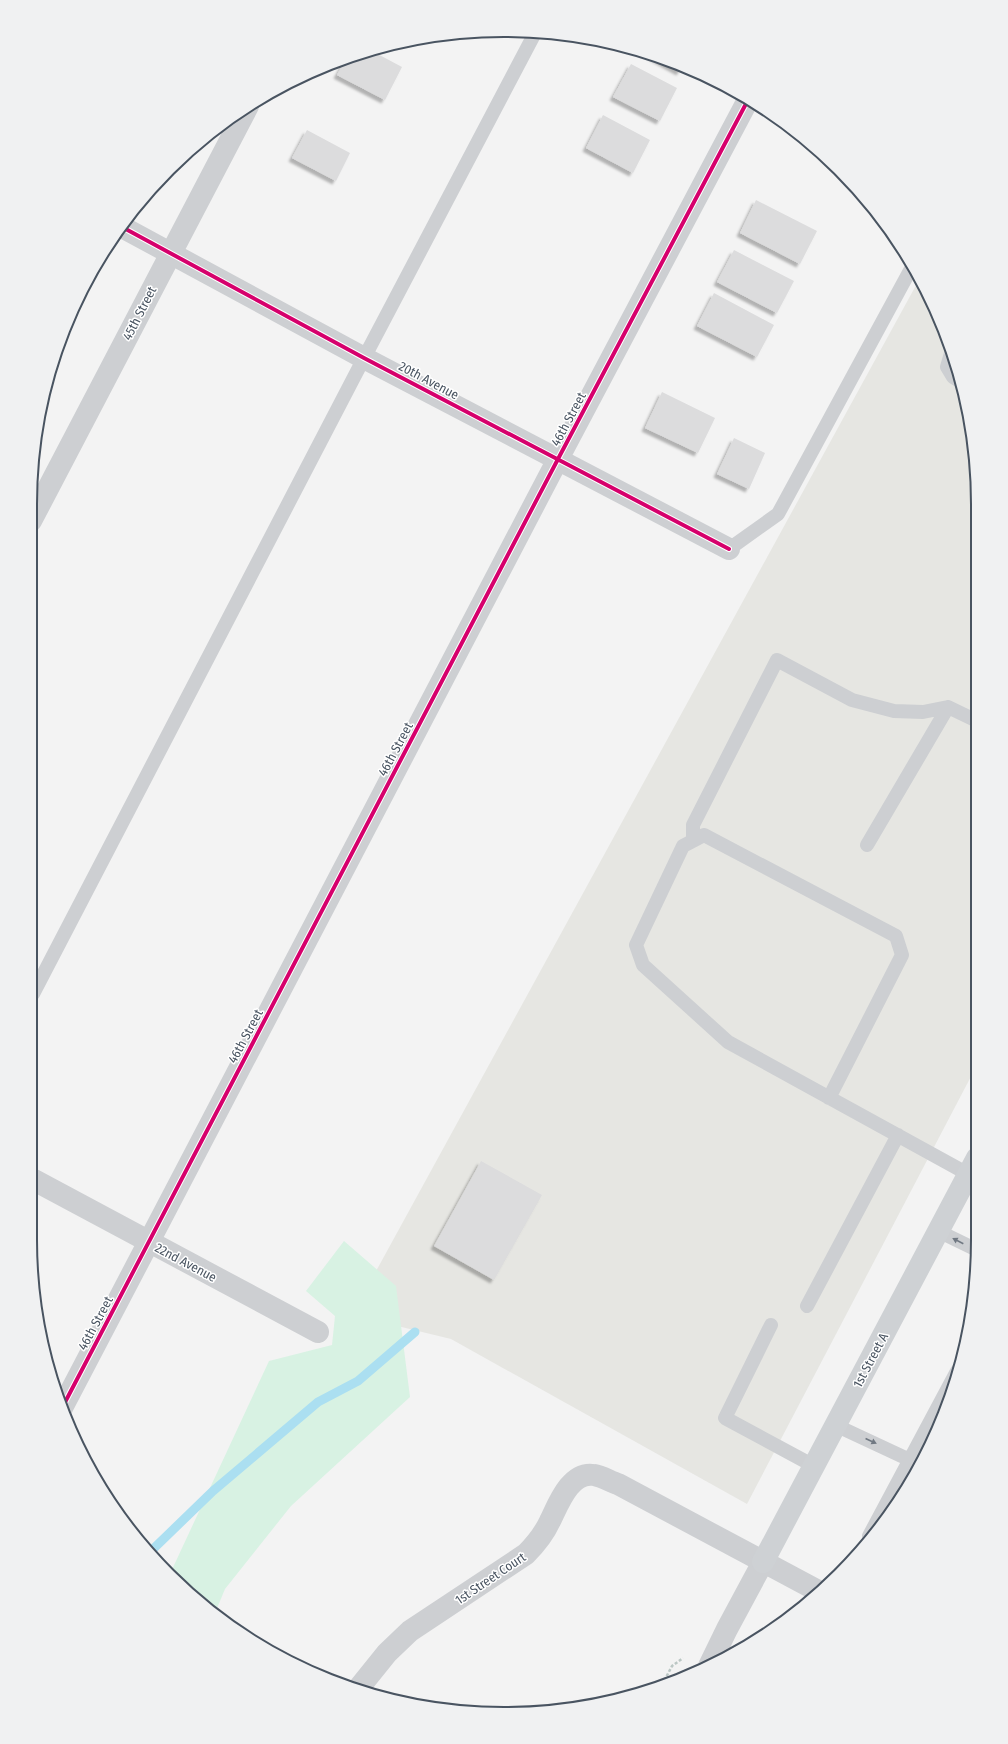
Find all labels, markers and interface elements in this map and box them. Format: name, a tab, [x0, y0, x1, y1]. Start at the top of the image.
street label: 45th Street	[120, 283, 160, 343]
street label: 20th Avenue	[396, 358, 461, 402]
street label: 46th Street	[548, 389, 589, 449]
street label: 46th Street	[375, 719, 416, 779]
street label: 46th Street	[225, 1006, 266, 1066]
one-way arrow	[952, 1238, 963, 1244]
street label: 22nd Avenue	[152, 1240, 219, 1285]
street label: 46th Street	[75, 1293, 116, 1353]
street label: 1st Street A	[850, 1330, 891, 1390]
one-way arrow	[865, 1438, 876, 1444]
street label: 1st Street Court	[452, 1549, 529, 1607]

